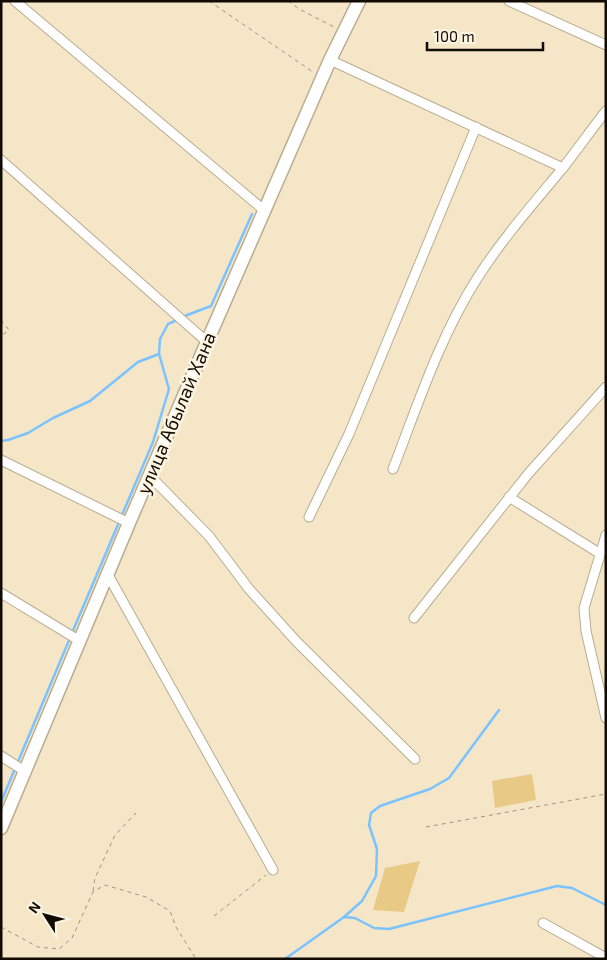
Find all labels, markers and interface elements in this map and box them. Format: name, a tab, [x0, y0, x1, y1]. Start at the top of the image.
scale bar	[427, 20, 543, 52]
text: 100 m	[434, 27, 475, 45]
street label: улица Абылай Хана	[131, 328, 221, 498]
north arrow	[20, 890, 70, 940]
text: N	[24, 898, 44, 916]

